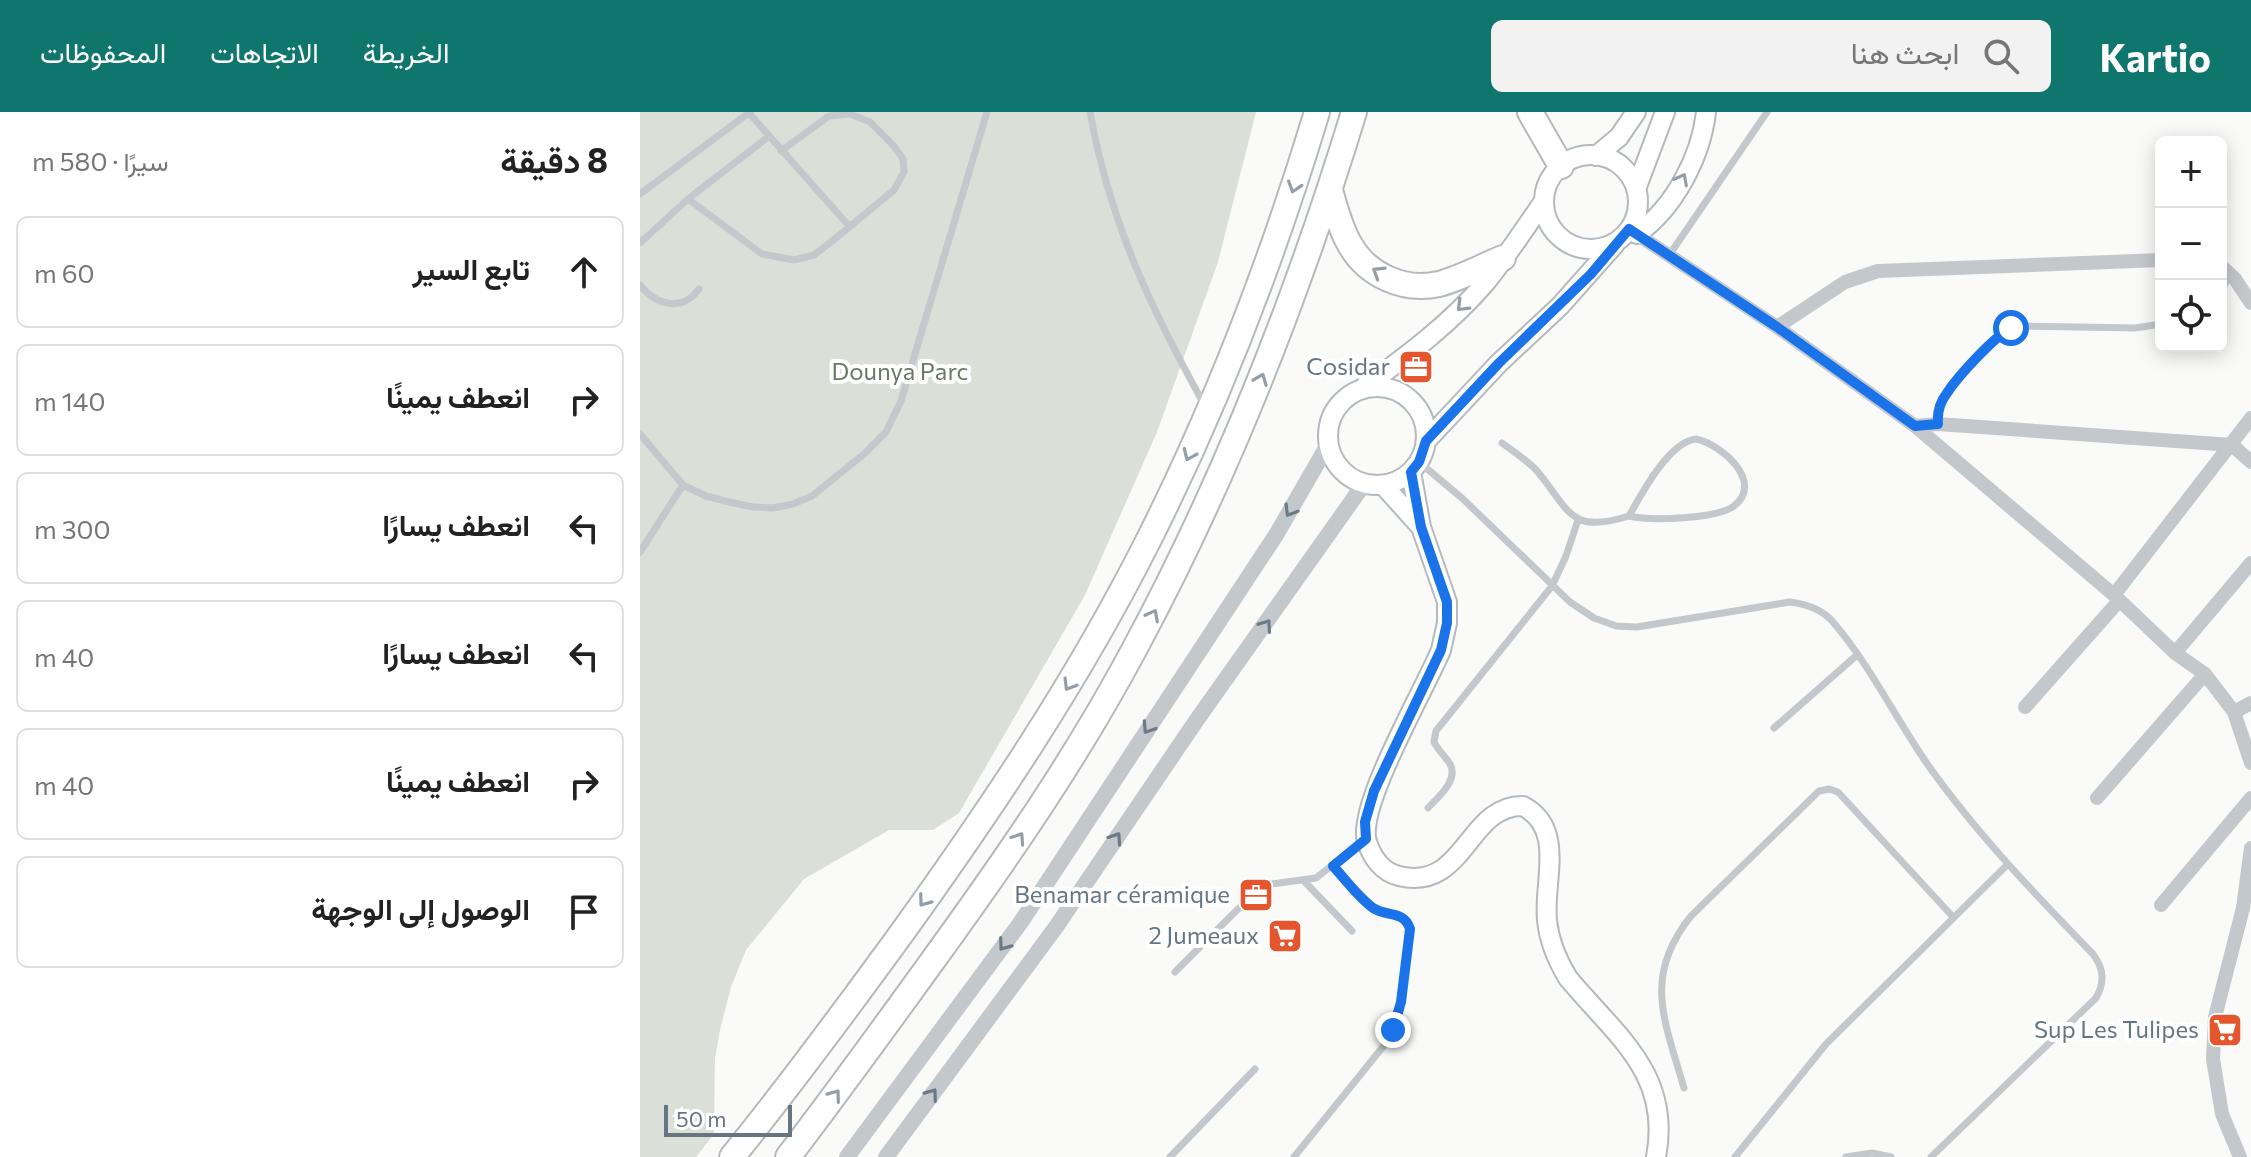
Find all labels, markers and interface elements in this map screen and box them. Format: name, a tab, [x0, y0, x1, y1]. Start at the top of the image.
search box	[1491, 20, 2051, 92]
text: ابحث هنا	[1851, 33, 1959, 70]
text: Kartio	[2099, 33, 2211, 80]
icon: search	[1979, 34, 2023, 78]
text: المحفوظات	[40, 35, 166, 69]
text: الاتجاهات	[210, 35, 319, 69]
text: الخريطة	[363, 35, 449, 69]
map controls	[2155, 136, 2227, 352]
button: +	[2155, 136, 2227, 208]
text: 8 دقيقة	[500, 138, 608, 180]
text: سيرًا · 580 m	[32, 145, 169, 176]
one-way arrow	[1673, 173, 1688, 188]
one-way arrow	[1287, 179, 1303, 193]
button: −	[2155, 208, 2227, 280]
text: تابع السير	[412, 249, 530, 286]
icon: ahead	[562, 250, 606, 294]
text: 60 m	[34, 257, 94, 288]
one-way arrow	[1372, 267, 1386, 282]
button: locate	[2155, 280, 2227, 352]
one-way arrow	[1457, 297, 1471, 311]
route start	[1993, 310, 2029, 346]
office icon: Cosidar	[1397, 348, 1435, 386]
place label: Cosidar	[1306, 351, 1390, 380]
park label: Dounya Parc	[832, 356, 968, 385]
one-way arrow	[1251, 373, 1268, 387]
text: انعطف يمينًا	[386, 377, 530, 414]
icon: right	[562, 378, 606, 422]
text: 140 m	[34, 385, 105, 416]
one-way arrow	[1183, 446, 1199, 461]
one-way arrow	[1285, 502, 1300, 517]
text: انعطف يسارًا	[382, 505, 530, 542]
icon: left	[562, 506, 606, 550]
text: 300 m	[34, 513, 110, 544]
one-way arrow	[1143, 609, 1158, 624]
one-way arrow	[1256, 619, 1270, 633]
text: انعطف يسارًا	[382, 633, 530, 670]
icon: left	[562, 634, 606, 678]
text: 40 m	[34, 641, 94, 672]
one-way arrow	[1063, 676, 1079, 691]
one-way arrow	[1143, 720, 1158, 734]
text: انعطف يمينًا	[386, 761, 530, 798]
icon: right	[562, 762, 606, 806]
text: 40 m	[34, 769, 94, 800]
one-way arrow	[1106, 832, 1121, 846]
one-way arrow	[1010, 833, 1025, 847]
office icon: Benamar céramique	[1237, 876, 1275, 914]
place label: Benamar céramique	[1014, 879, 1230, 908]
text: الوصول إلى الوجهة	[311, 889, 530, 926]
icon: arrive	[562, 890, 606, 934]
one-way arrow	[920, 892, 934, 907]
supermarket icon: 2 Jumeaux	[1266, 917, 1304, 955]
place label: 2 Jumeaux	[1148, 920, 1259, 949]
one-way arrow	[999, 936, 1014, 950]
supermarket icon: Sup Les Tulipes	[2206, 1011, 2244, 1049]
route end	[1375, 1012, 1411, 1048]
place label: Sup Les Tulipes	[2034, 1014, 2199, 1043]
one-way arrow	[825, 1089, 840, 1104]
one-way arrow	[922, 1089, 937, 1103]
scale bar	[664, 1101, 792, 1137]
text: 50 m	[676, 1105, 726, 1132]

